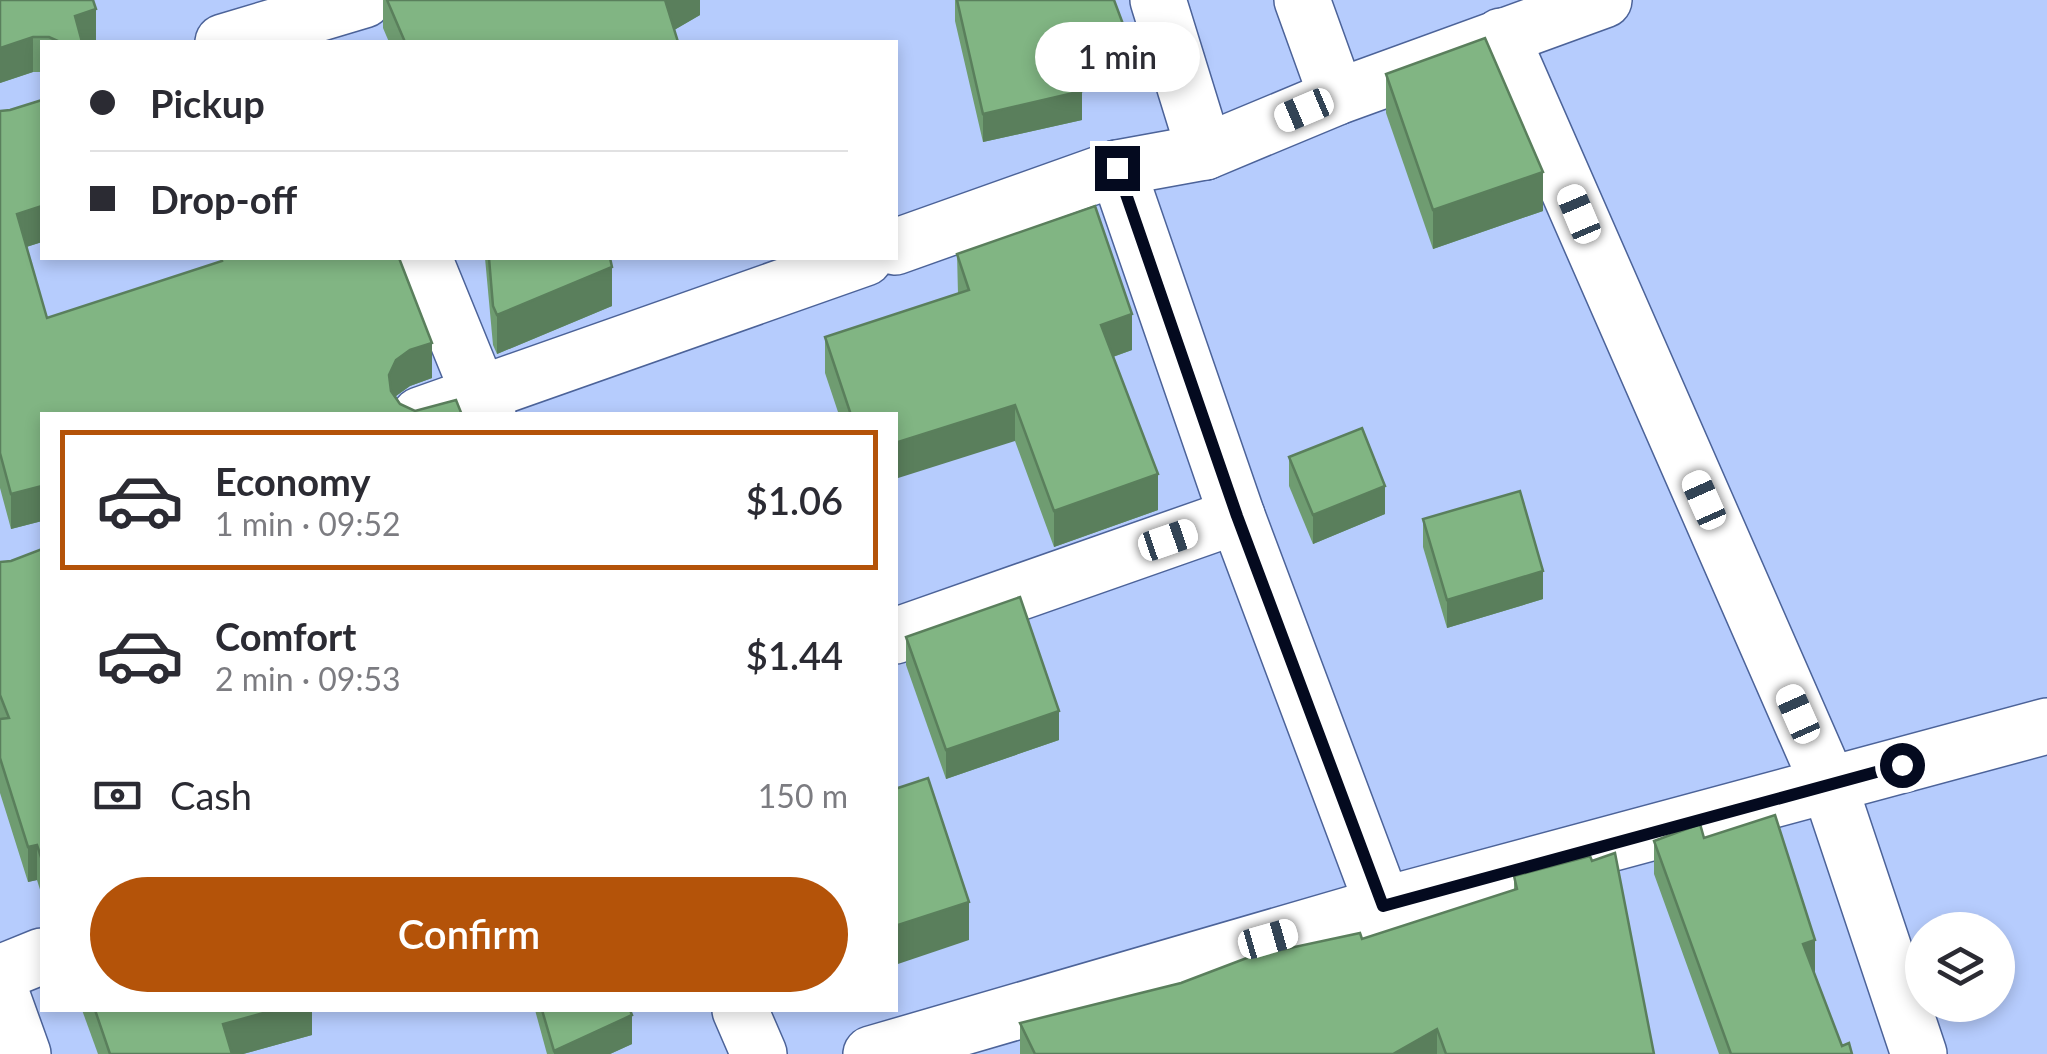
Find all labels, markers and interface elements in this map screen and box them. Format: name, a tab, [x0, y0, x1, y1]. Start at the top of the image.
callout: 1 min	[1034, 23, 1200, 93]
text: 1 min	[1078, 37, 1157, 76]
text: Pickup	[150, 80, 265, 126]
car	[1271, 84, 1337, 136]
route end	[1095, 146, 1140, 191]
text: Drop-off	[150, 176, 297, 222]
car	[1553, 181, 1605, 247]
icon: car	[95, 455, 185, 545]
text: Economy	[215, 458, 370, 504]
car	[1678, 466, 1730, 534]
text: $1.06	[746, 477, 843, 523]
text: 1 min · 09:52	[215, 504, 401, 543]
car	[1135, 516, 1201, 564]
icon: car	[95, 610, 185, 700]
text: Comfort	[215, 613, 356, 659]
text: $1.44	[746, 632, 843, 678]
text: 2 min · 09:53	[215, 659, 401, 698]
car	[1772, 680, 1824, 748]
route start	[1880, 743, 1925, 788]
icon: cash	[90, 768, 145, 823]
text: Cash	[170, 772, 252, 818]
text: 150 m	[758, 776, 848, 815]
button: Confirm	[90, 877, 848, 992]
map controls	[1905, 912, 2015, 1022]
button: layers	[1905, 912, 2015, 1022]
car	[1235, 916, 1301, 962]

